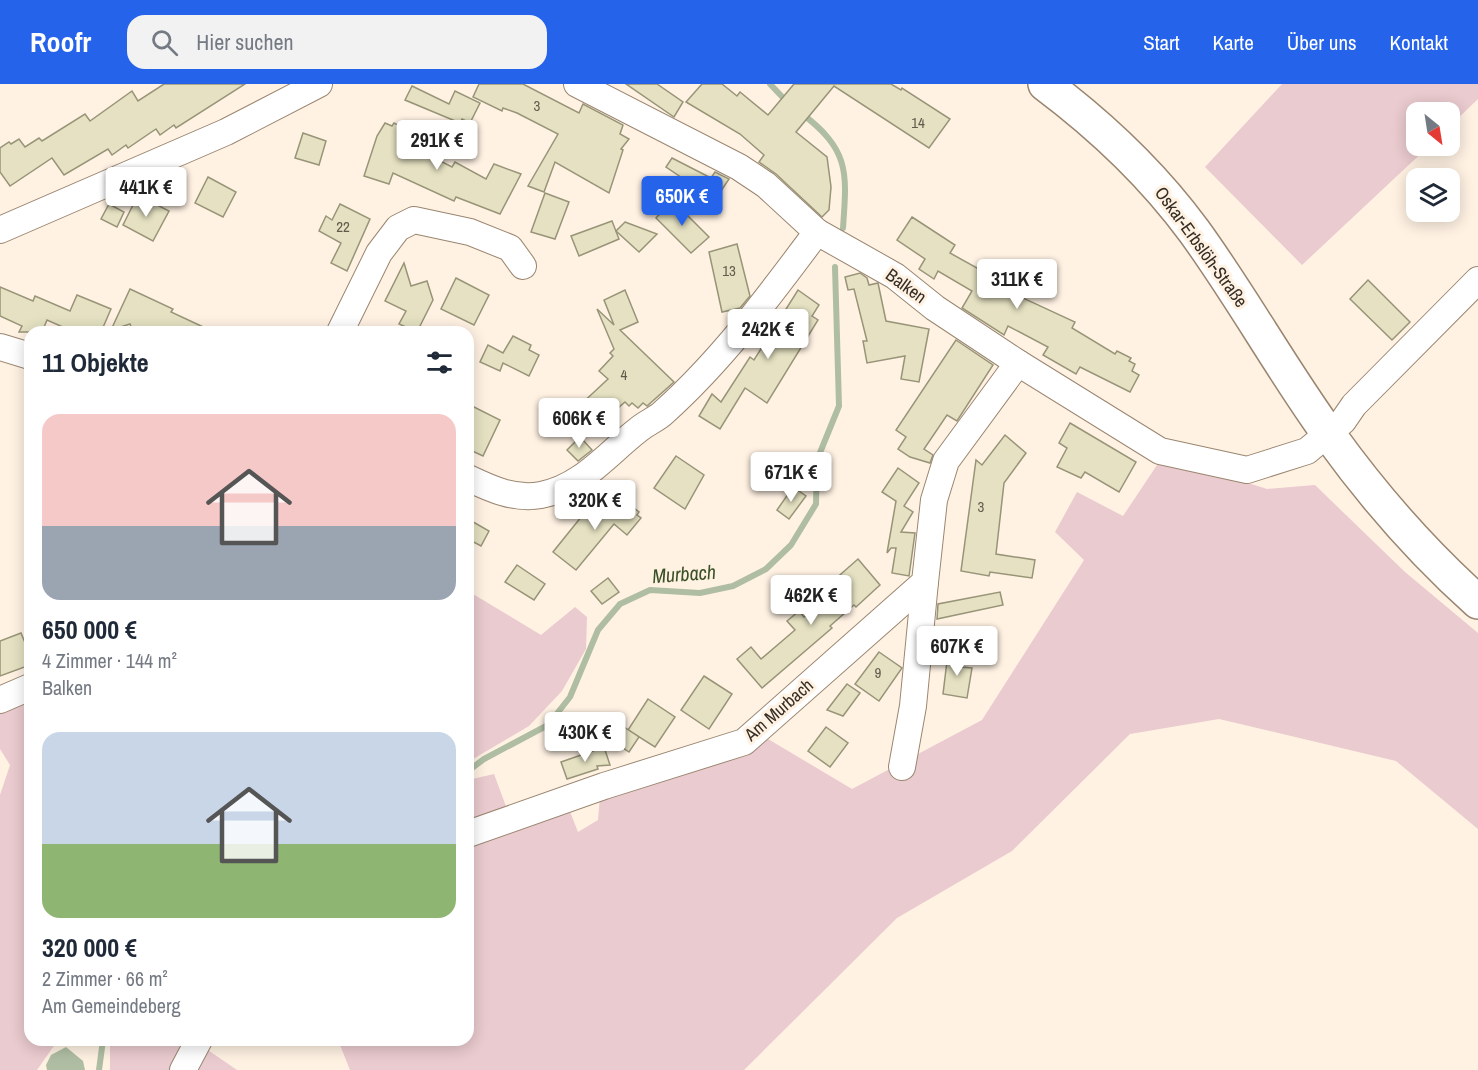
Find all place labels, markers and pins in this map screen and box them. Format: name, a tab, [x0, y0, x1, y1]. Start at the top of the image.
pin: 291K €	[388, 120, 486, 171]
pin: 441K €	[97, 167, 195, 218]
pin: 650K €	[633, 176, 731, 227]
pin: 311K €	[968, 259, 1066, 310]
pin: 242K €	[719, 309, 817, 360]
pin: 606K €	[530, 398, 628, 449]
pin: 671K €	[742, 452, 840, 503]
pin: 320K €	[546, 480, 644, 531]
pin: 462K €	[762, 575, 860, 626]
pin: 607K €	[908, 626, 1006, 677]
pin: 430K €	[536, 712, 634, 763]

